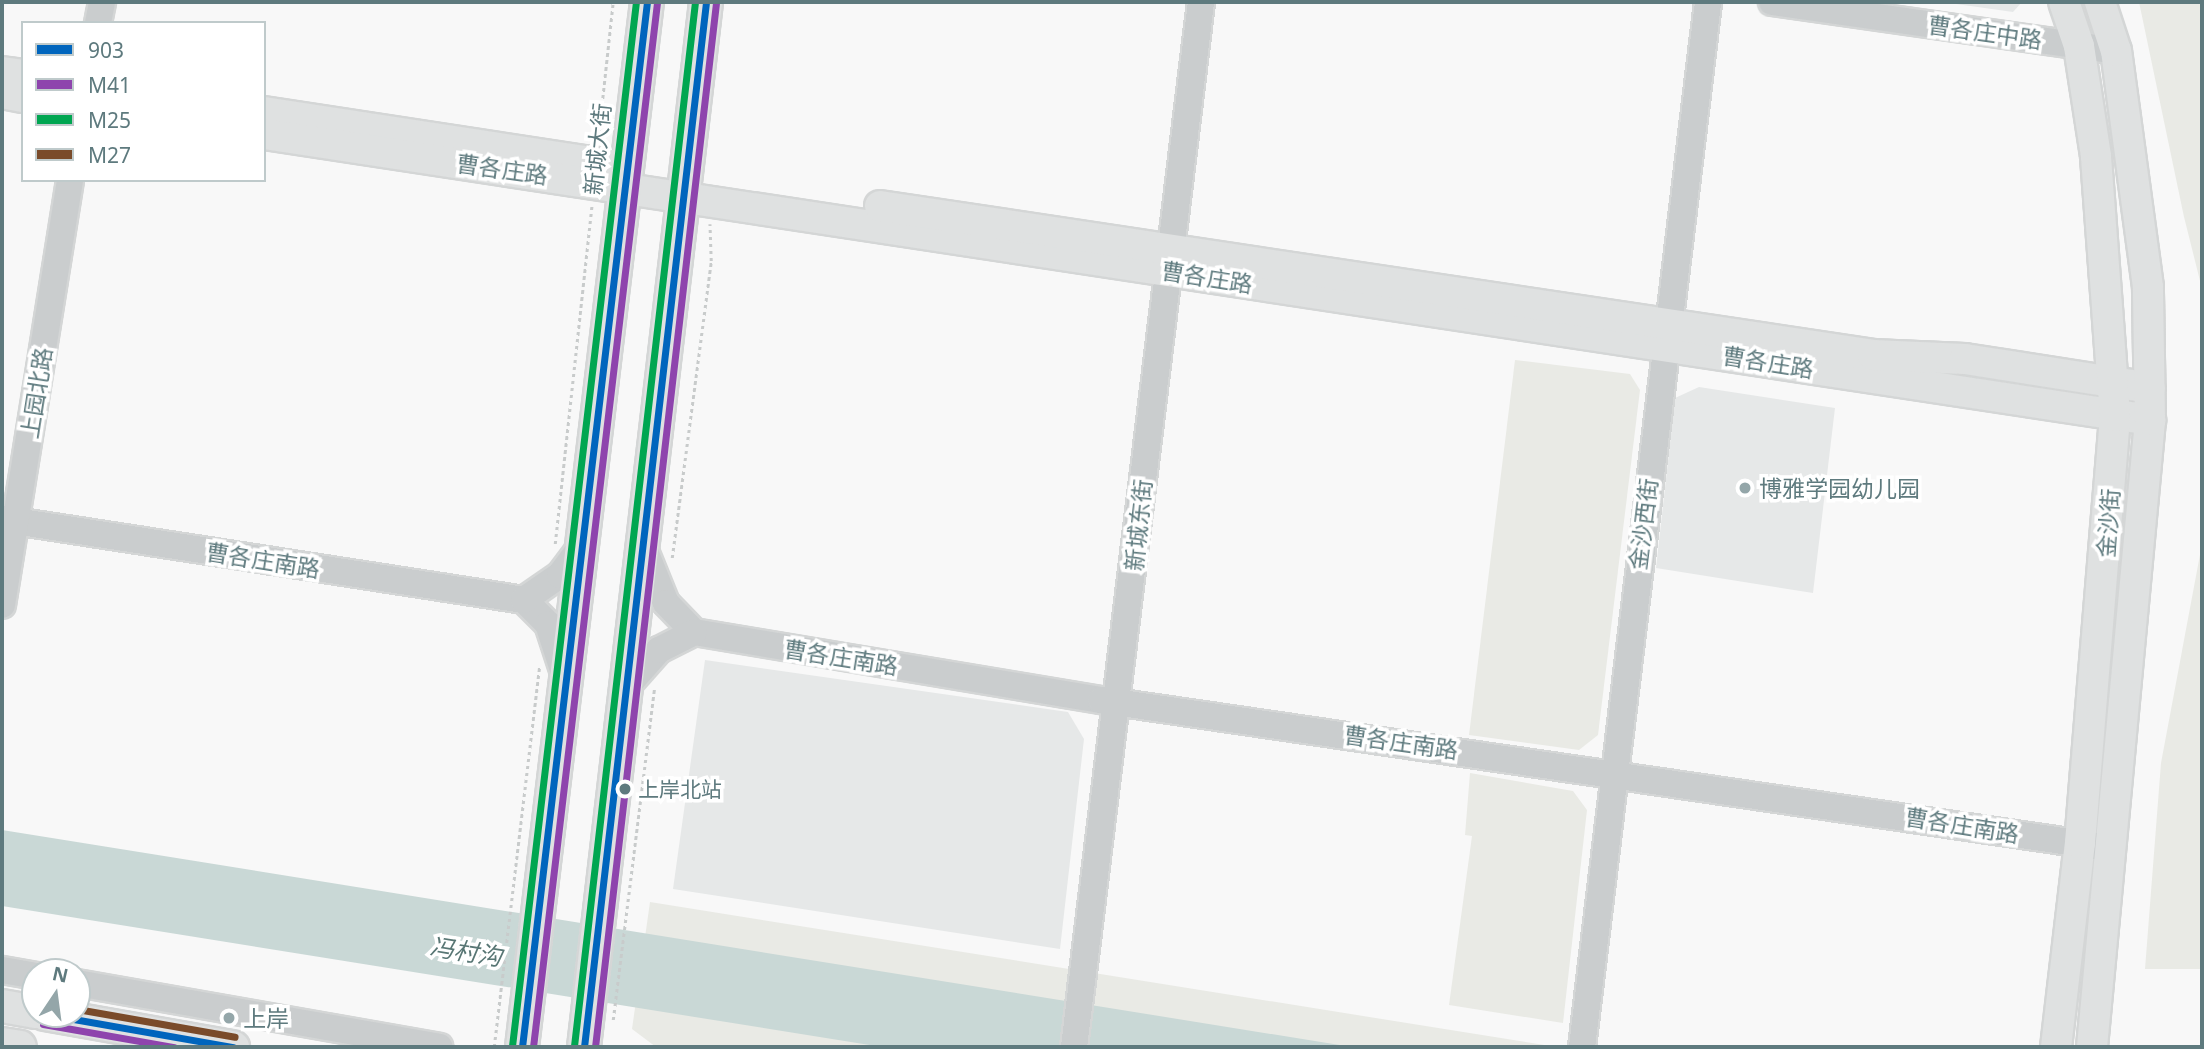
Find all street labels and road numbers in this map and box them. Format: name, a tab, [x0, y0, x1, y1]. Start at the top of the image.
street label: 曹各庄中路	[1926, 10, 2044, 54]
street label: 新城大街	[578, 102, 616, 196]
street label: 曹各庄路	[455, 149, 549, 189]
street label: 曹各庄路	[1159, 256, 1255, 298]
street label: 曹各庄路	[1720, 341, 1816, 383]
street label: 上园北路	[15, 345, 57, 441]
street label: 金沙西街	[1624, 477, 1662, 571]
street label: 新城东街	[1119, 478, 1157, 572]
street label: 金沙街	[2092, 488, 2124, 558]
street label: 曹各庄南路	[204, 537, 322, 583]
street label: 曹各庄南路	[782, 634, 900, 680]
street label: 曹各庄南路	[1342, 720, 1460, 764]
street label: 曹各庄南路	[1903, 802, 2021, 848]

